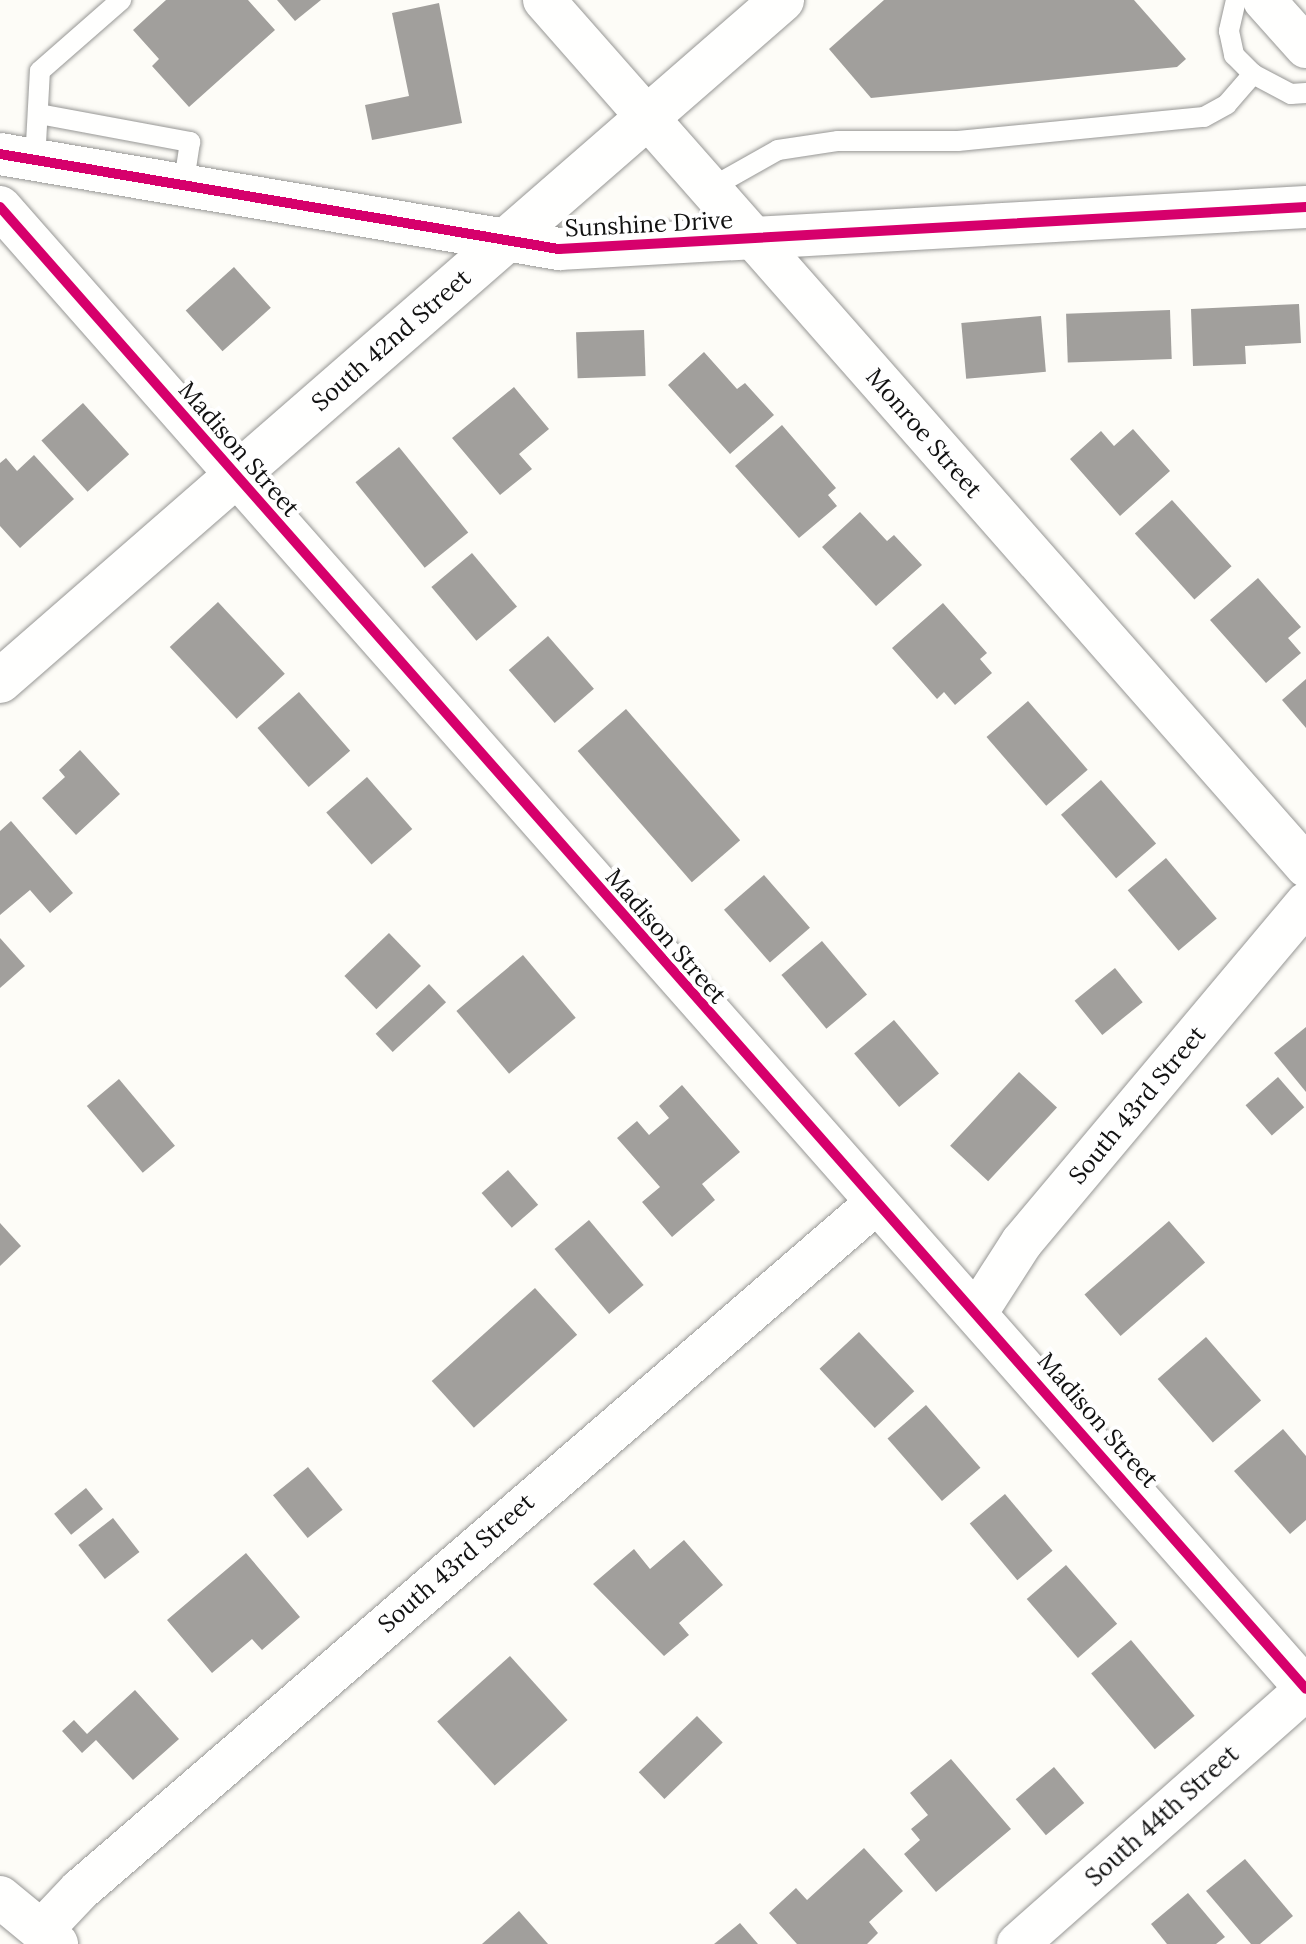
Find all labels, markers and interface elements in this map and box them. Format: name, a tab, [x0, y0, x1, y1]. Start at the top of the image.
street label: Sunshine Drive	[564, 205, 734, 243]
street label: South 42nd Street	[306, 263, 476, 417]
street label: Monroe Street	[860, 362, 988, 504]
street label: Madison Street	[173, 376, 305, 522]
street label: Madison Street	[600, 863, 732, 1009]
street label: South 43rd Street	[1063, 1020, 1211, 1190]
street label: Madison Street	[1032, 1347, 1164, 1493]
street label: South 43rd Street	[372, 1487, 540, 1639]
street label: South 44th Street	[1080, 1740, 1244, 1892]

